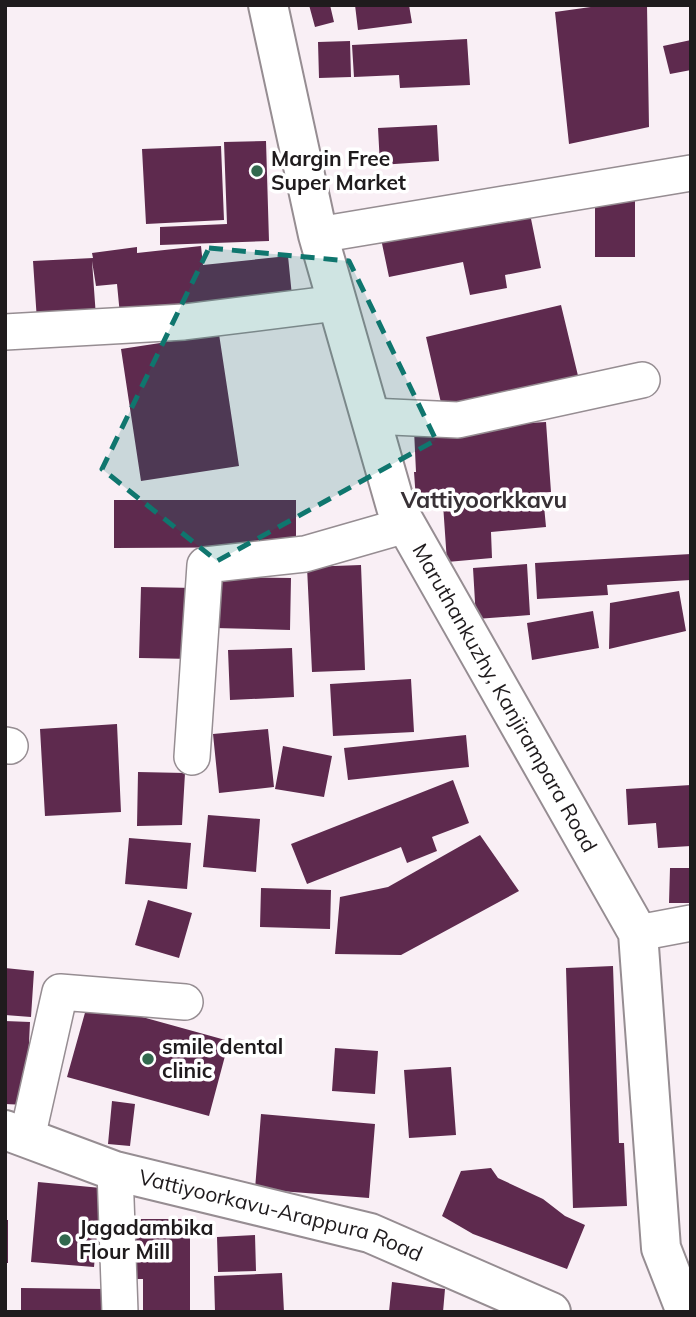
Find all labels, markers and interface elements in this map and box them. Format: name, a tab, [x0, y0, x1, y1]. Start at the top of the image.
place label: Margin Free Super Market	[271, 145, 406, 195]
marker: Margin Free Super Market	[249, 163, 265, 179]
district label: Vattiyoorkkavu	[400, 485, 567, 514]
street label: Maruthankuzhy, Kanjirampara Road	[407, 539, 603, 856]
place label: smile dental clinic	[162, 1033, 283, 1083]
marker: smile dental clinic	[140, 1051, 156, 1067]
street label: Vattiyoorkavu-Arappura Road	[136, 1163, 427, 1266]
place label: Jagadambika Flour Mill	[79, 1214, 214, 1264]
marker: Jagadambika Flour Mill	[57, 1232, 73, 1248]

